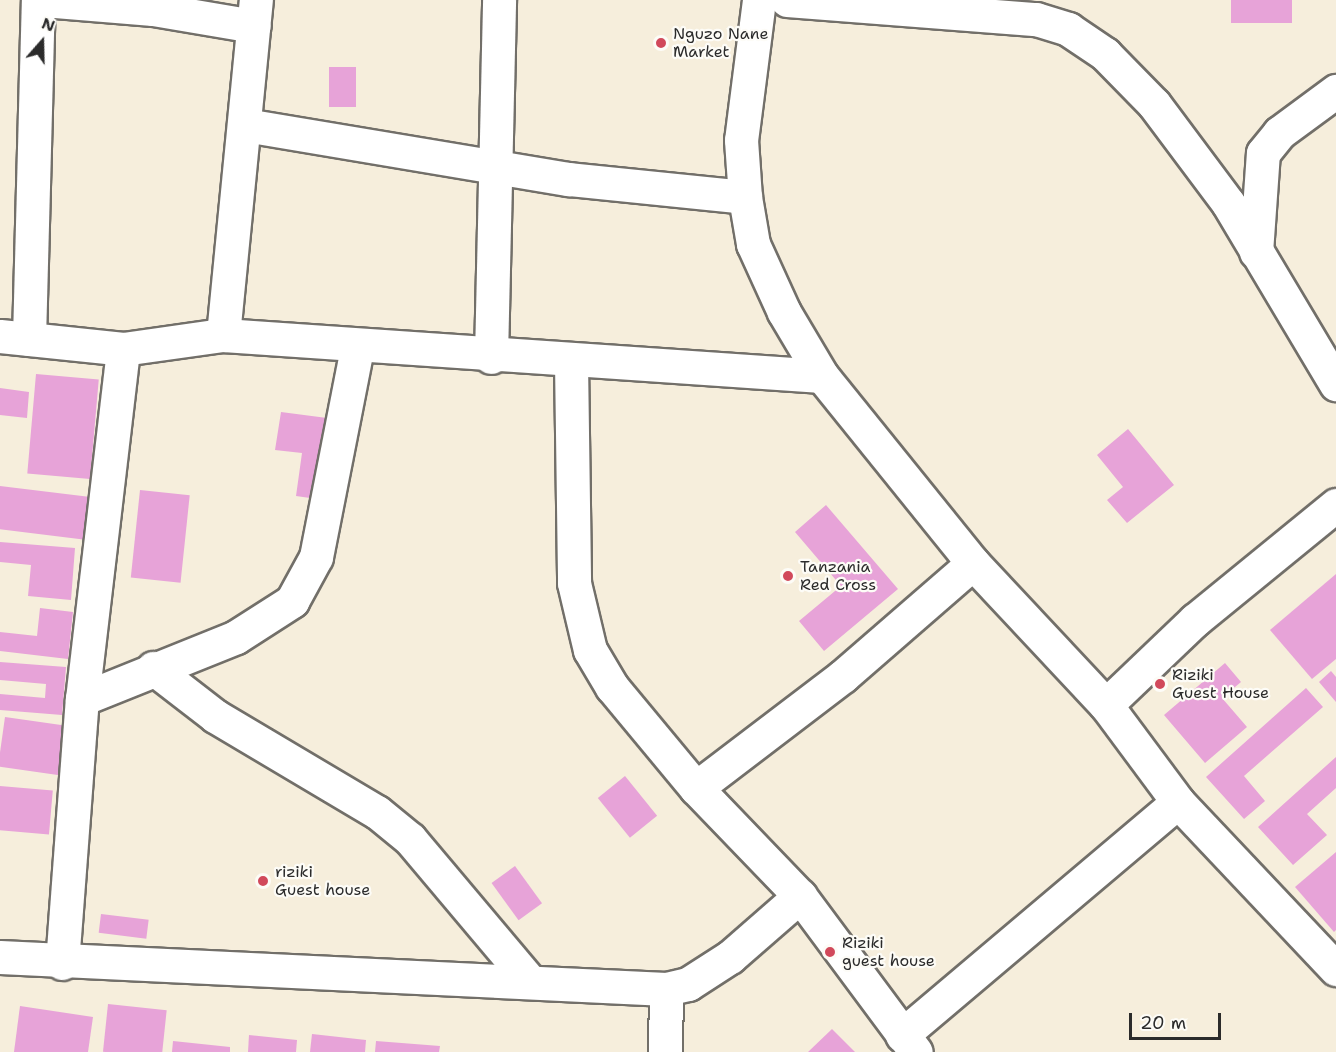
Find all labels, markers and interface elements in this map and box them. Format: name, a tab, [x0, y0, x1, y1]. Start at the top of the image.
north arrow	[12, 12, 72, 72]
text: N	[39, 13, 58, 37]
place label: Nguzo Nane Market	[673, 24, 769, 62]
marker: Nguzo Nane Market	[654, 36, 668, 50]
place label: Tanzania Red Cross	[800, 557, 876, 595]
marker: Tanzania Red Cross	[781, 569, 795, 583]
place label: Riziki Guest House	[1172, 665, 1269, 703]
marker: Riziki Guest House	[1153, 677, 1167, 691]
place label: riziki Guest house	[275, 862, 370, 900]
marker: riziki Guest house	[256, 874, 270, 888]
place label: Riziki guest house	[842, 933, 935, 971]
marker: Riziki guest house	[823, 945, 837, 959]
scale bar	[1132, 1001, 1224, 1039]
text: 20 m	[1140, 1011, 1186, 1035]

